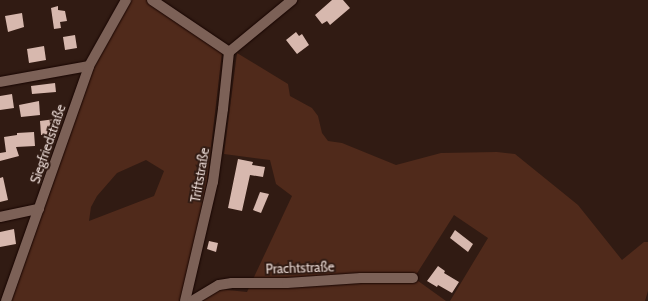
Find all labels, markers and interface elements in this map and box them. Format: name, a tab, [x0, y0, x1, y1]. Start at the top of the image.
street label: Siegfriedstraße	[27, 102, 69, 186]
street label: Triftstraße	[188, 146, 212, 204]
street label: Prachtstraße	[265, 259, 335, 277]

